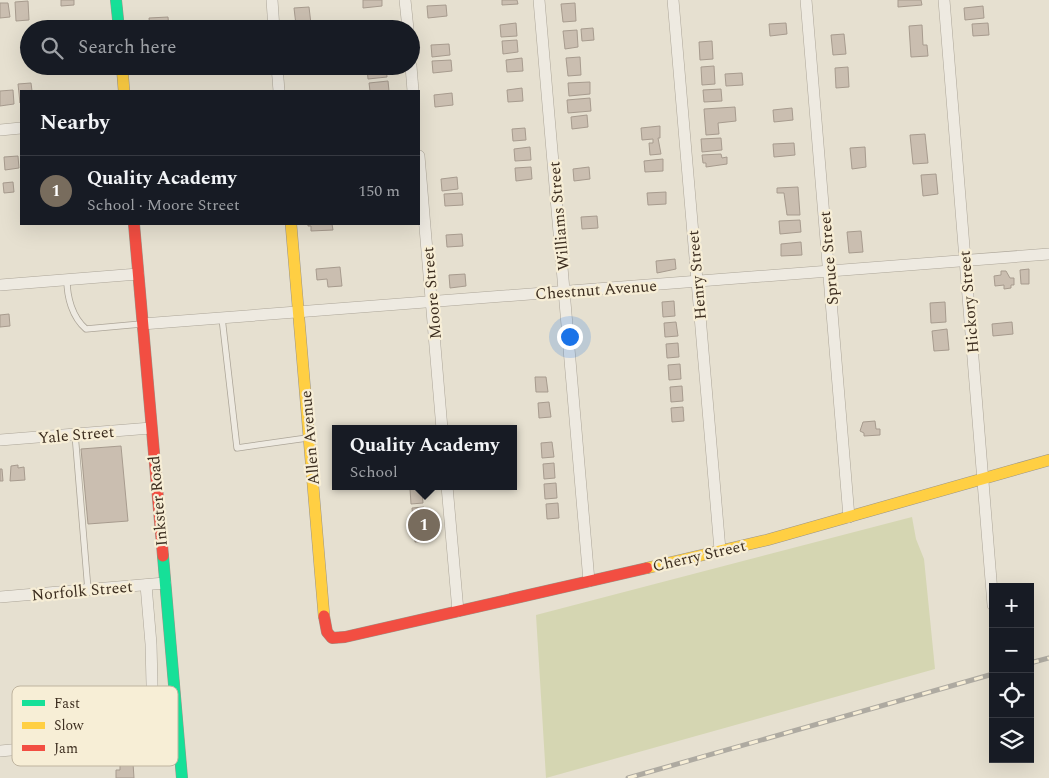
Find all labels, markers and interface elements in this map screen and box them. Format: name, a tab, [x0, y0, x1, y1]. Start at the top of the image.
search box	[20, 20, 420, 75]
text: Search here	[78, 33, 177, 62]
icon: search	[38, 34, 66, 62]
text: Nearby	[40, 107, 110, 139]
street label: Williams Street	[542, 160, 576, 271]
text: Quality Academy	[87, 164, 237, 193]
text: 1	[52, 179, 60, 203]
text: 150 m	[358, 179, 400, 203]
text: School · Moore Street	[87, 193, 240, 217]
street label: Spruce Street	[813, 210, 845, 306]
street label: Henry Street	[681, 229, 713, 321]
street label: Moore Street	[416, 245, 448, 340]
street label: Hickory Street	[953, 249, 985, 354]
street label: Chestnut Avenue	[534, 274, 658, 306]
your location	[557, 324, 583, 350]
street label: Allen Avenue	[294, 389, 326, 486]
street label: Yale Street	[37, 420, 116, 450]
popup	[332, 425, 517, 490]
text: Quality Academy	[350, 431, 499, 460]
street label: Inkster Road	[142, 455, 174, 547]
text: School	[350, 460, 398, 484]
pin: 1	[408, 506, 440, 544]
street label: Cherry Street	[650, 534, 749, 578]
street label: Norfolk Street	[30, 575, 134, 607]
map controls	[989, 583, 1034, 763]
button: +	[989, 583, 1034, 628]
button: −	[989, 628, 1034, 673]
button: locate	[989, 673, 1034, 718]
legend	[12, 686, 178, 766]
text: Fast	[54, 693, 80, 714]
text: Slow	[54, 715, 84, 736]
button: layers	[989, 718, 1034, 763]
text: Jam	[54, 738, 78, 759]

